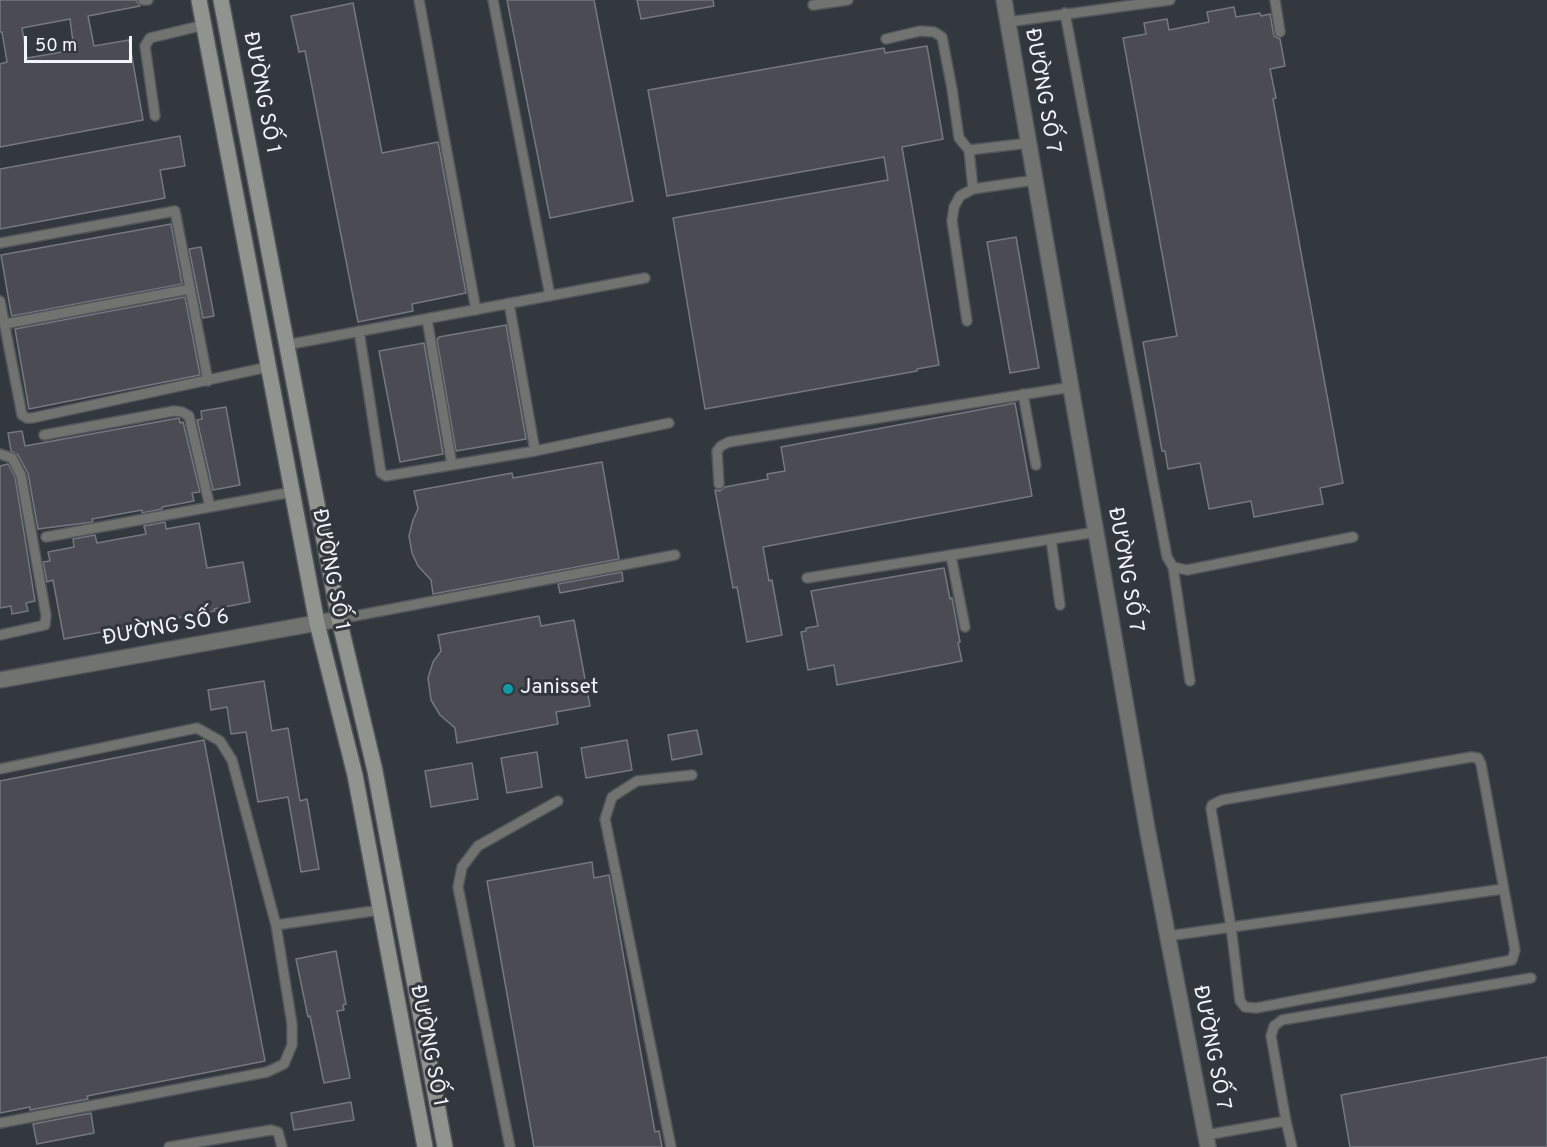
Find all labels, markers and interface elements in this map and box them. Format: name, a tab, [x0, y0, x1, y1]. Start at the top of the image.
scale bar	[27, 24, 135, 62]
street label: ĐƯỜNG SỐ 7	[1018, 27, 1064, 155]
street label: ĐƯỜNG SỐ 1	[236, 30, 284, 156]
text: 50 m	[35, 35, 77, 58]
street label: ĐƯỜNG SỐ 7	[1101, 506, 1147, 634]
street label: ĐƯỜNG SỐ 1	[305, 507, 353, 633]
street label: ĐƯỜNG SỐ 6	[101, 605, 231, 653]
place label: Janisset	[520, 676, 598, 702]
marker: Janisset	[501, 682, 515, 696]
street label: ĐƯỜNG SỐ 1	[403, 983, 451, 1109]
street label: ĐƯỜNG SỐ 7	[1186, 984, 1234, 1112]

